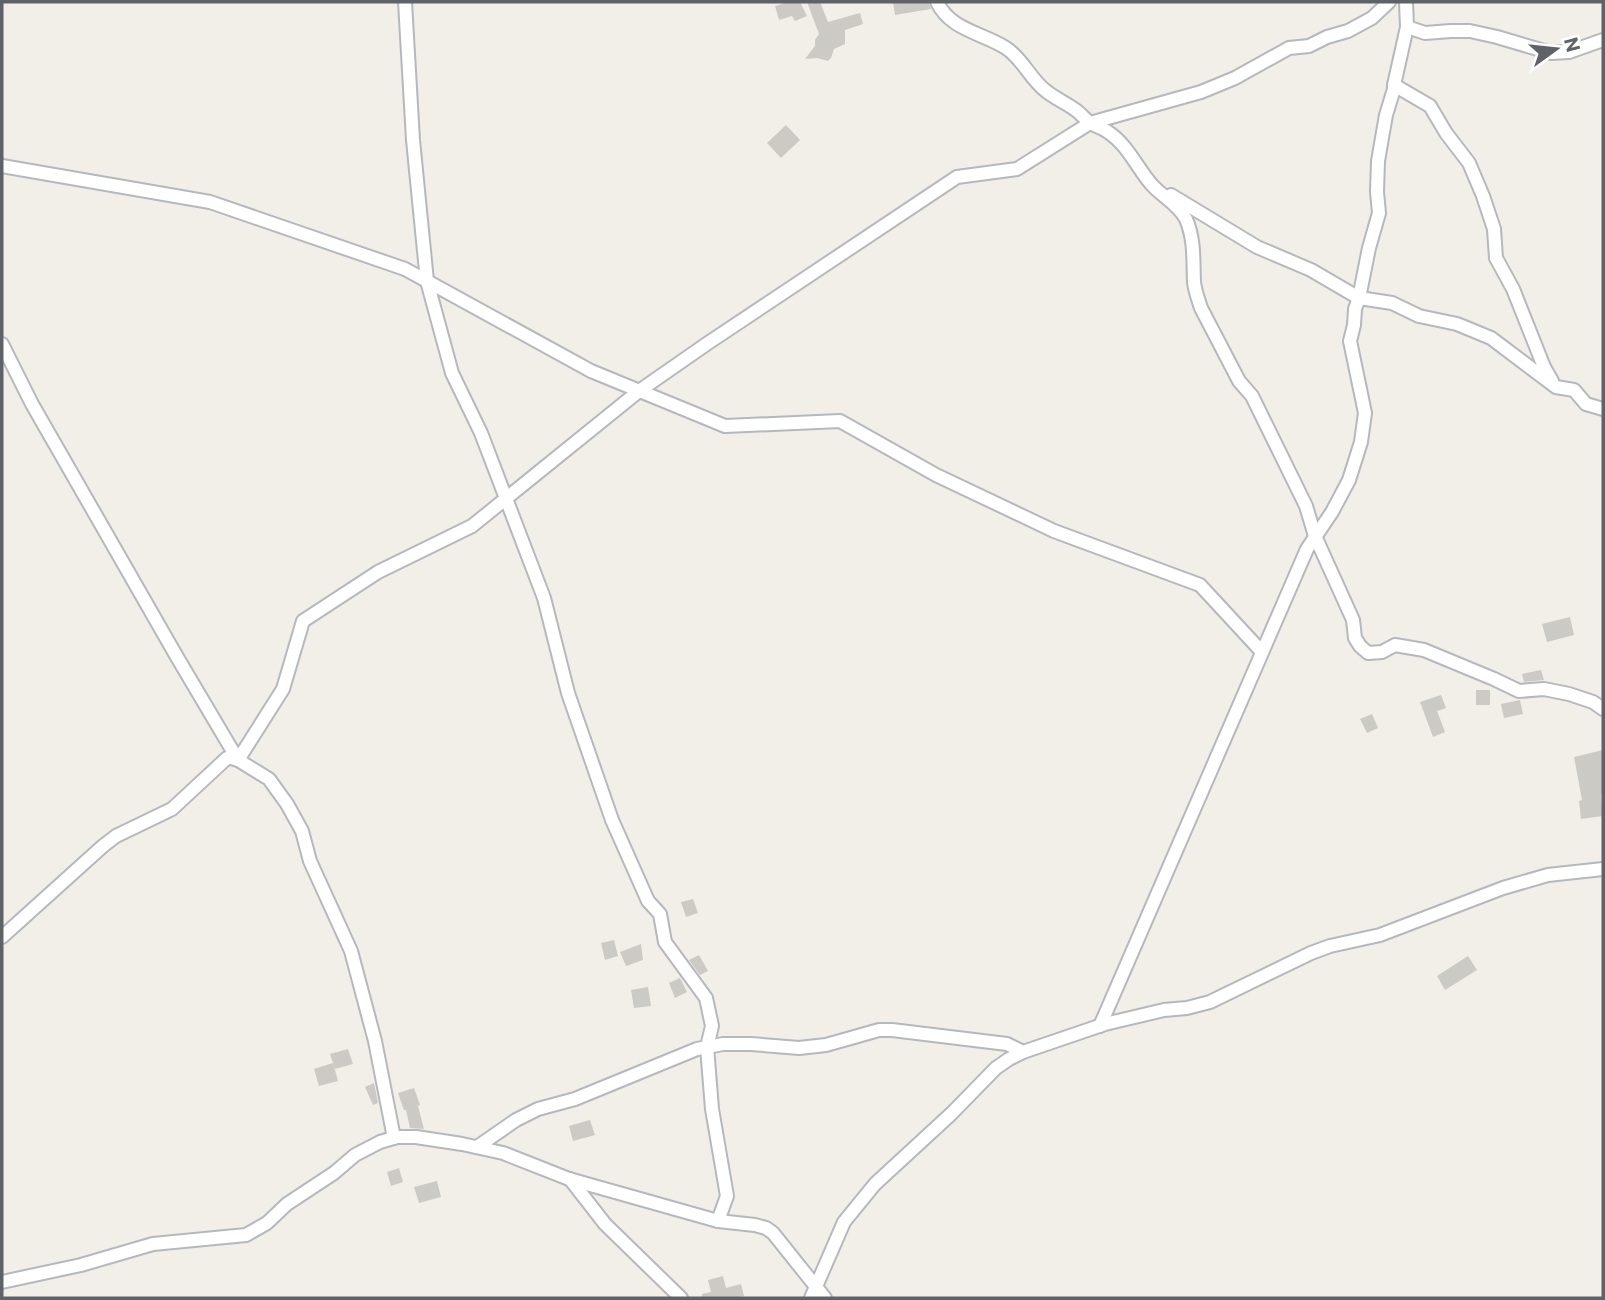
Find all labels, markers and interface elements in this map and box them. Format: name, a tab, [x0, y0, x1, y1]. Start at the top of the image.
north arrow	[1521, 14, 1591, 84]
text: N	[1560, 35, 1586, 54]

